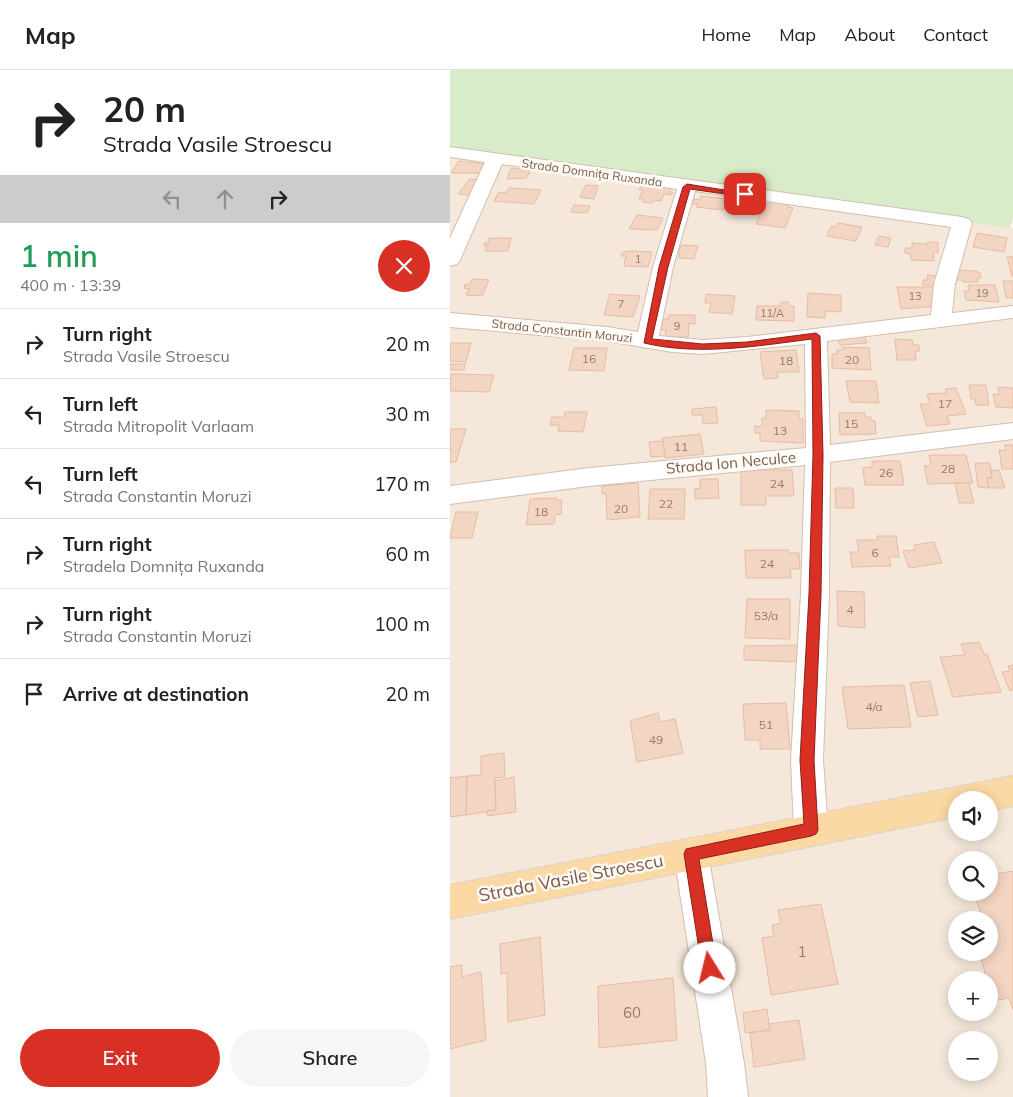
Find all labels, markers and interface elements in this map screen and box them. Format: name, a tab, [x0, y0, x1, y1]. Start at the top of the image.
text: Map	[25, 20, 76, 50]
text: Home	[701, 23, 751, 46]
text: Map	[779, 23, 816, 46]
text: About	[844, 23, 895, 46]
text: Contact	[923, 23, 988, 46]
text: 20 m	[103, 87, 186, 131]
icon: right	[20, 90, 85, 155]
text: Strada Vasile Stroescu	[103, 130, 332, 158]
street label: Strada Domnița Ruxanda	[521, 155, 663, 191]
pin	[724, 173, 766, 215]
icon: arrive	[731, 180, 759, 208]
icon: left	[158, 185, 186, 213]
icon: ahead	[211, 185, 239, 213]
icon: right	[264, 185, 292, 213]
text: 1 min	[20, 237, 98, 275]
button: close	[378, 240, 430, 292]
house number: 1	[635, 252, 641, 266]
text: 400 m · 13:39	[20, 275, 121, 295]
house number: 19	[975, 286, 989, 300]
house number: 13	[908, 289, 922, 303]
house number: 7	[618, 297, 624, 311]
house number: 11/A	[760, 306, 784, 320]
street label: Strada Constantin Moruzi	[491, 316, 633, 345]
house number: 9	[674, 319, 680, 333]
text: Turn right	[63, 322, 152, 346]
icon: right	[20, 330, 48, 358]
text: 20 m	[386, 332, 430, 356]
text: Strada Vasile Stroescu	[63, 346, 230, 366]
house number: 16	[582, 351, 596, 366]
house number: 20	[845, 352, 859, 367]
house number: 18	[779, 353, 793, 368]
text: Turn left	[63, 392, 138, 416]
house number: 17	[938, 396, 952, 411]
icon: left	[20, 400, 48, 428]
text: 30 m	[386, 402, 430, 426]
text: Strada Mitropolit Varlaam	[63, 416, 254, 436]
house number: 15	[844, 416, 858, 431]
house number: 13	[773, 423, 787, 438]
house number: 11	[674, 439, 688, 454]
street label: Strada Ion Neculce	[665, 447, 797, 478]
house number: 28	[941, 461, 955, 476]
text: Turn left	[63, 462, 138, 486]
house number: 26	[879, 465, 893, 480]
icon: left	[20, 470, 48, 498]
text: 170 m	[374, 472, 430, 496]
house number: 24	[770, 476, 784, 491]
text: Strada Constantin Moruzi	[63, 486, 252, 506]
house number: 22	[659, 496, 673, 511]
house number: 20	[614, 501, 628, 516]
house number: 18	[534, 504, 548, 519]
text: Turn right	[63, 532, 152, 556]
icon: right	[20, 540, 48, 568]
text: 60 m	[386, 542, 430, 566]
house number: 6	[871, 545, 879, 560]
text: Stradela Domnița Ruxanda	[63, 556, 264, 576]
house number: 24	[760, 556, 774, 571]
text: Turn right	[63, 602, 152, 626]
house number: 4	[846, 602, 854, 617]
house number: 53/a	[754, 608, 778, 623]
icon: right	[20, 610, 48, 638]
text: 100 m	[374, 612, 430, 636]
text: Strada Constantin Moruzi	[63, 626, 252, 646]
icon: arrive	[20, 680, 48, 708]
text: Arrive at destination	[63, 682, 249, 706]
text: 20 m	[386, 682, 430, 706]
house number: 4/a	[865, 699, 883, 714]
house number: 51	[759, 717, 773, 732]
house number: 49	[649, 732, 663, 747]
map controls	[948, 791, 998, 1081]
button: sound	[948, 791, 998, 841]
street label: Strada Vasile Stroescu	[477, 848, 665, 907]
button: search	[948, 851, 998, 901]
button: layers	[948, 911, 998, 961]
position arrow	[683, 941, 735, 993]
house number: 1	[797, 942, 807, 961]
button: +	[948, 971, 998, 1021]
house number: 60	[623, 1003, 641, 1022]
button: Exit	[20, 1029, 220, 1087]
button: Share	[230, 1029, 430, 1087]
button: −	[948, 1031, 998, 1081]

